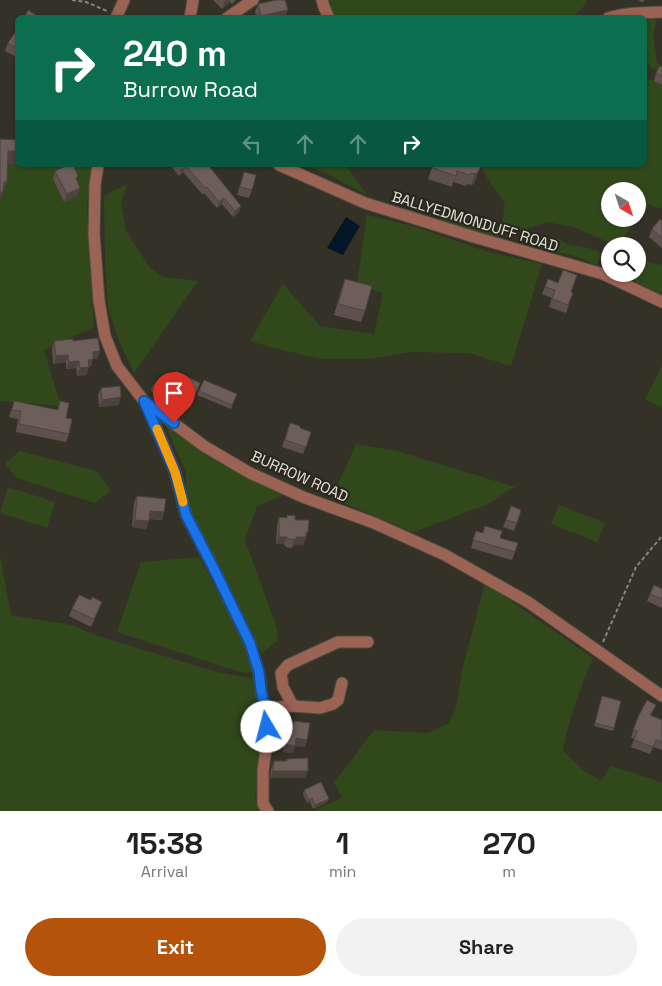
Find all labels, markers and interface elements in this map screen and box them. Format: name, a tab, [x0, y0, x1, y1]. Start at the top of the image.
text: 240 m	[123, 32, 227, 76]
icon: right	[40, 35, 105, 100]
text: Burrow Road	[123, 75, 258, 103]
icon: left	[238, 130, 266, 158]
icon: ahead	[291, 130, 319, 158]
icon: ahead	[344, 130, 372, 158]
icon: right	[397, 130, 425, 158]
north arrow	[601, 182, 646, 228]
map controls	[601, 182, 646, 282]
street label: BALLYEDMONDUFF ROAD	[389, 187, 561, 255]
button: search	[601, 237, 646, 282]
pin	[153, 372, 195, 423]
icon: arrive	[160, 379, 188, 407]
street label: BURROW ROAD	[248, 446, 352, 506]
position arrow	[240, 700, 292, 752]
text: 15:38	[126, 824, 203, 863]
text: 1	[336, 824, 349, 863]
text: 270	[482, 824, 536, 863]
text: Arrival	[141, 861, 188, 882]
text: min	[329, 861, 356, 882]
text: m	[502, 861, 516, 882]
button: Exit	[25, 918, 326, 976]
button: Share	[336, 918, 637, 976]

